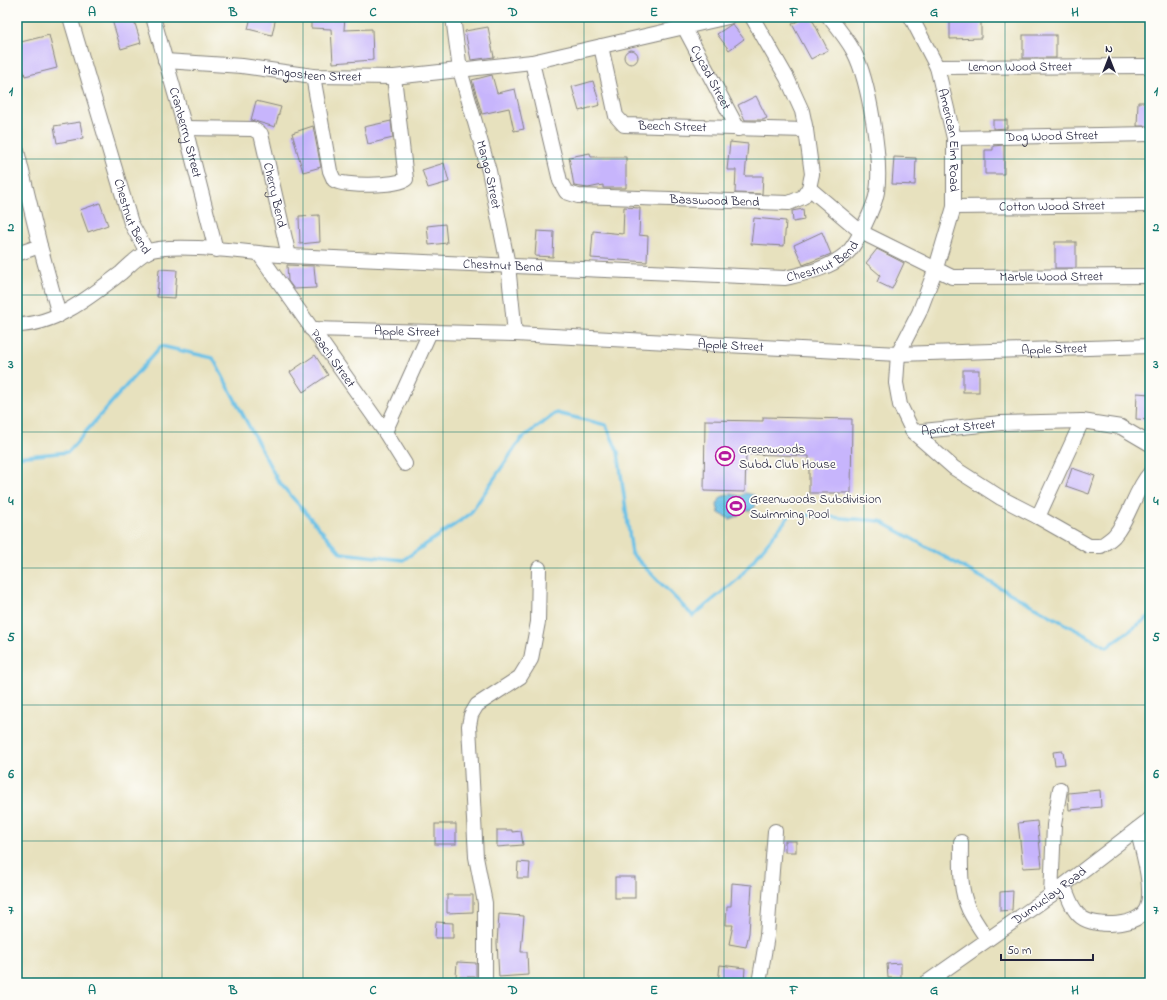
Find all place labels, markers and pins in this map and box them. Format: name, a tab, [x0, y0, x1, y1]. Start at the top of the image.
place label: Greenwoods Subd. Club House	[739, 440, 836, 474]
sports icon: Greenwoods Subd. Club House	[714, 445, 736, 467]
place label: Greenwoods Subdivision Swimming Pool	[750, 490, 881, 525]
sports icon: Greenwoods Subdivision Swimming Pool	[725, 495, 747, 517]

